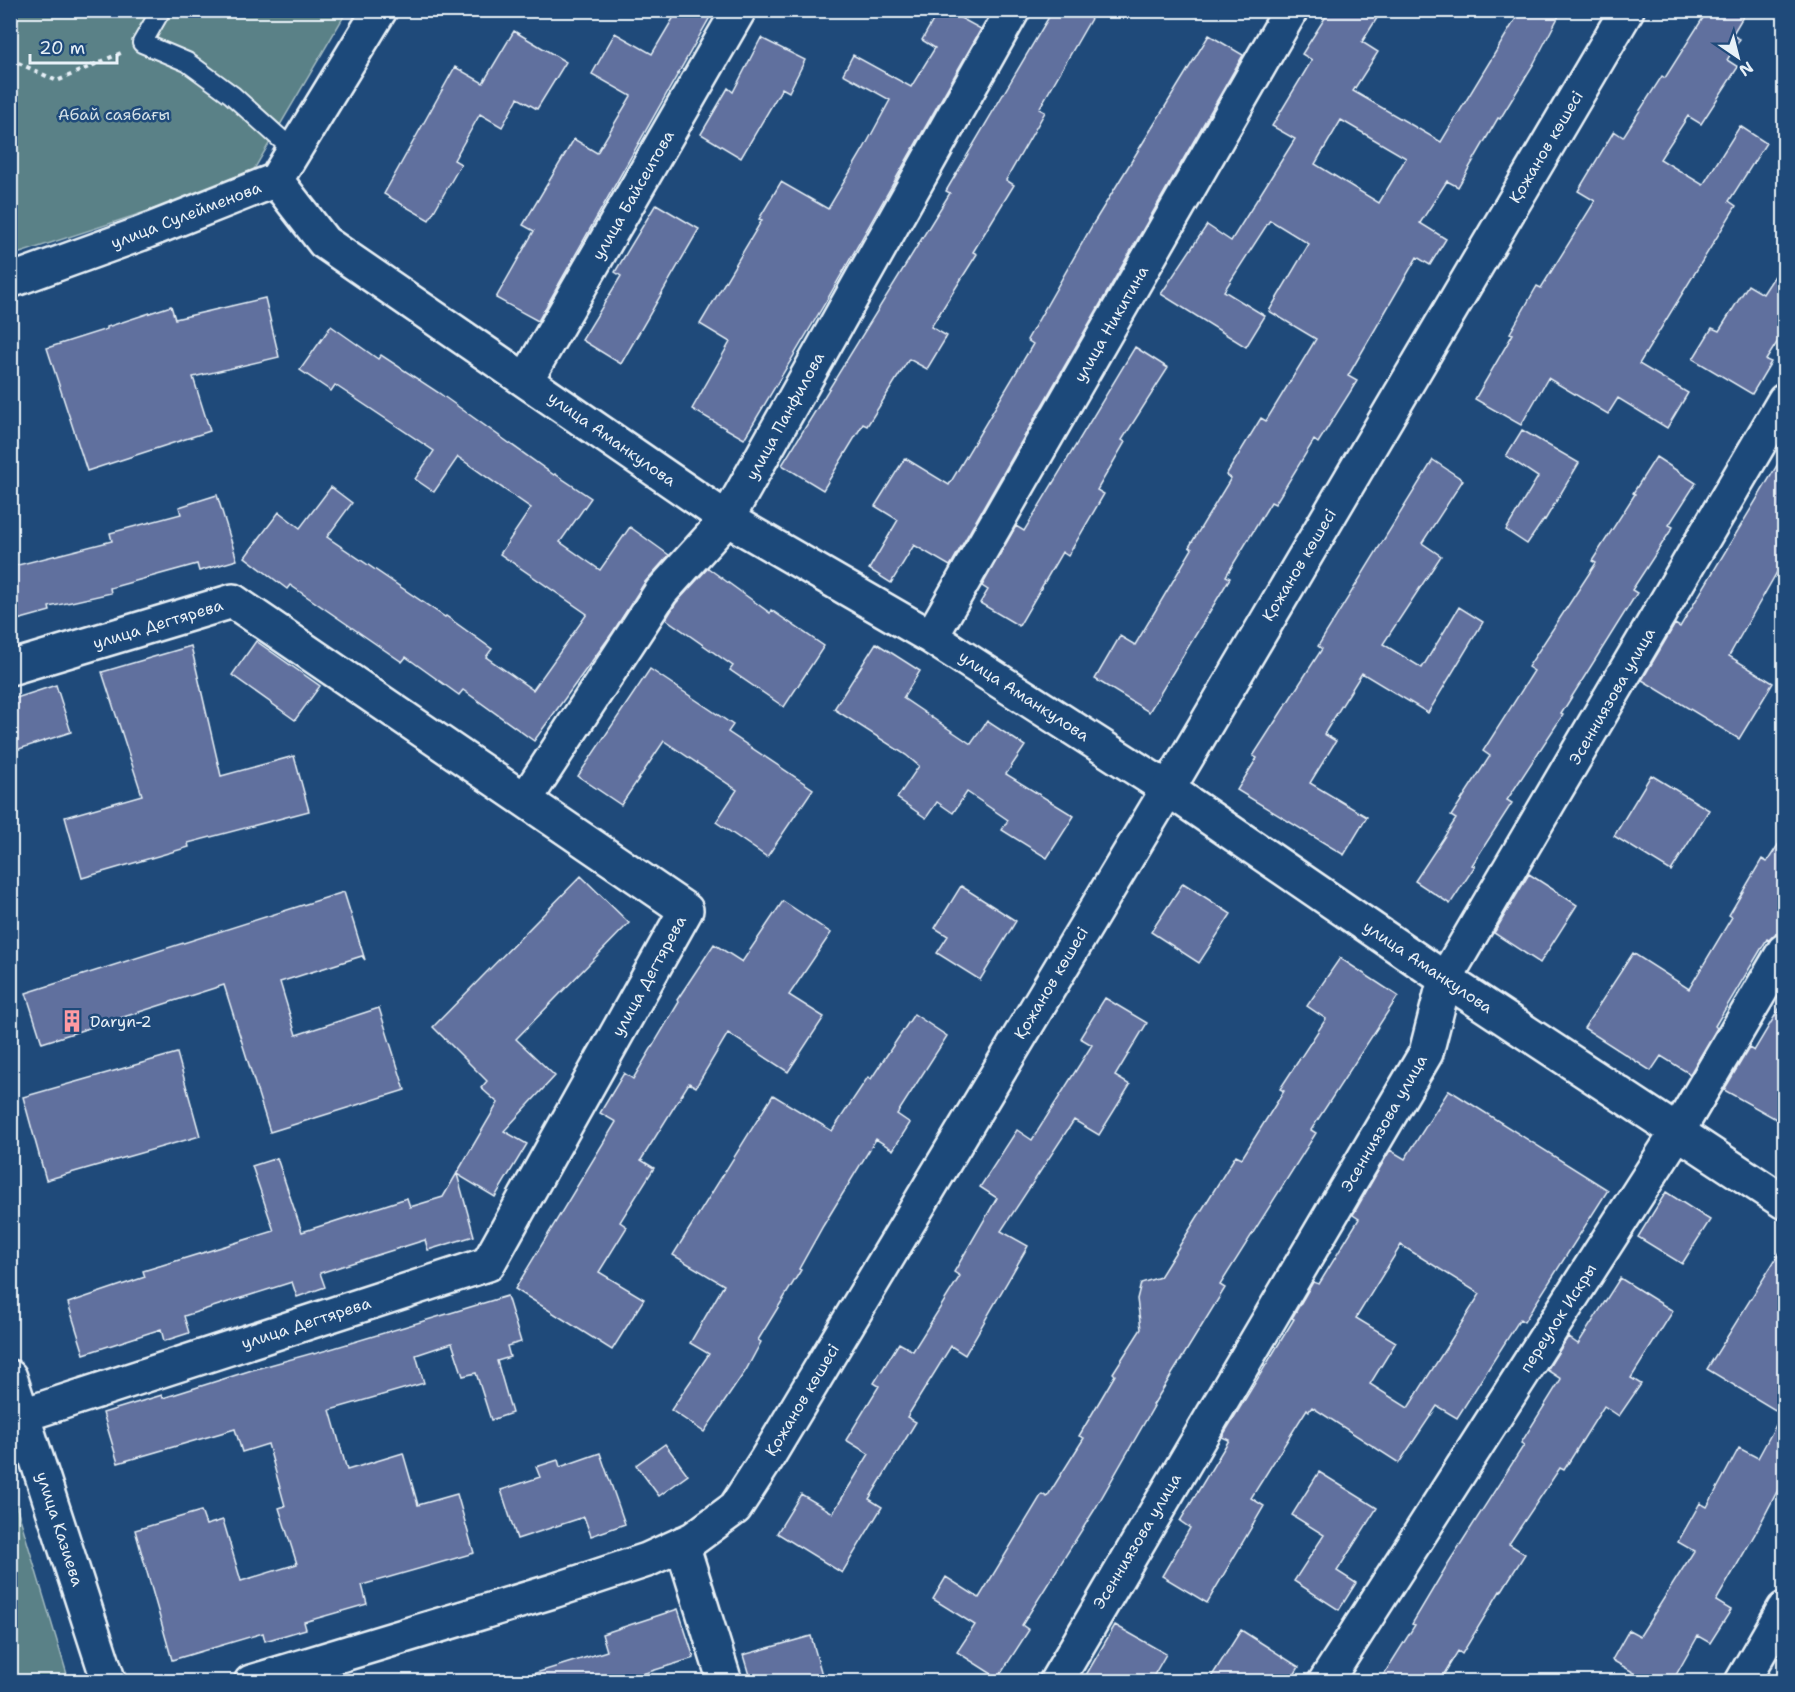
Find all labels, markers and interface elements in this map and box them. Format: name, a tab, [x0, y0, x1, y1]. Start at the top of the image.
scale bar	[30, 27, 117, 65]
north arrow	[1708, 27, 1768, 87]
text: 20 m	[39, 36, 85, 60]
text: N	[1735, 57, 1758, 81]
street label: Қожанов көшесі	[1504, 87, 1588, 207]
park label: Абай саябағы	[58, 104, 170, 125]
street label: улица Байсеитова	[587, 126, 679, 264]
street label: улица Сулейменова	[108, 177, 264, 253]
street label: улица Никитина	[1069, 262, 1153, 386]
street label: улица Панфилова	[741, 348, 829, 484]
street label: улица Аманкулова	[544, 387, 680, 491]
street label: Қожанов көшесі	[1257, 505, 1341, 625]
street label: улица Дегтярева	[90, 594, 226, 654]
street label: Эсенниязова улица	[1564, 624, 1660, 768]
street label: улица Аманкулова	[955, 646, 1093, 746]
street label: улица Дегтярева	[607, 912, 691, 1040]
street label: улица Аманкулова	[1359, 916, 1497, 1018]
street label: Қожанов көшесі	[1009, 923, 1093, 1043]
building icon: Daryn-2	[59, 1008, 85, 1034]
place label: Daryn-2	[90, 1011, 152, 1032]
street label: Эсенниязова улица	[1336, 1051, 1432, 1195]
street label: переулок Искры	[1515, 1260, 1601, 1376]
street label: улица Дегтярева	[239, 1292, 373, 1354]
street label: Қожанов көшесі	[760, 1340, 844, 1460]
street label: улица Казиева	[32, 1469, 88, 1589]
street label: Эсенниязова улица	[1088, 1469, 1186, 1613]

